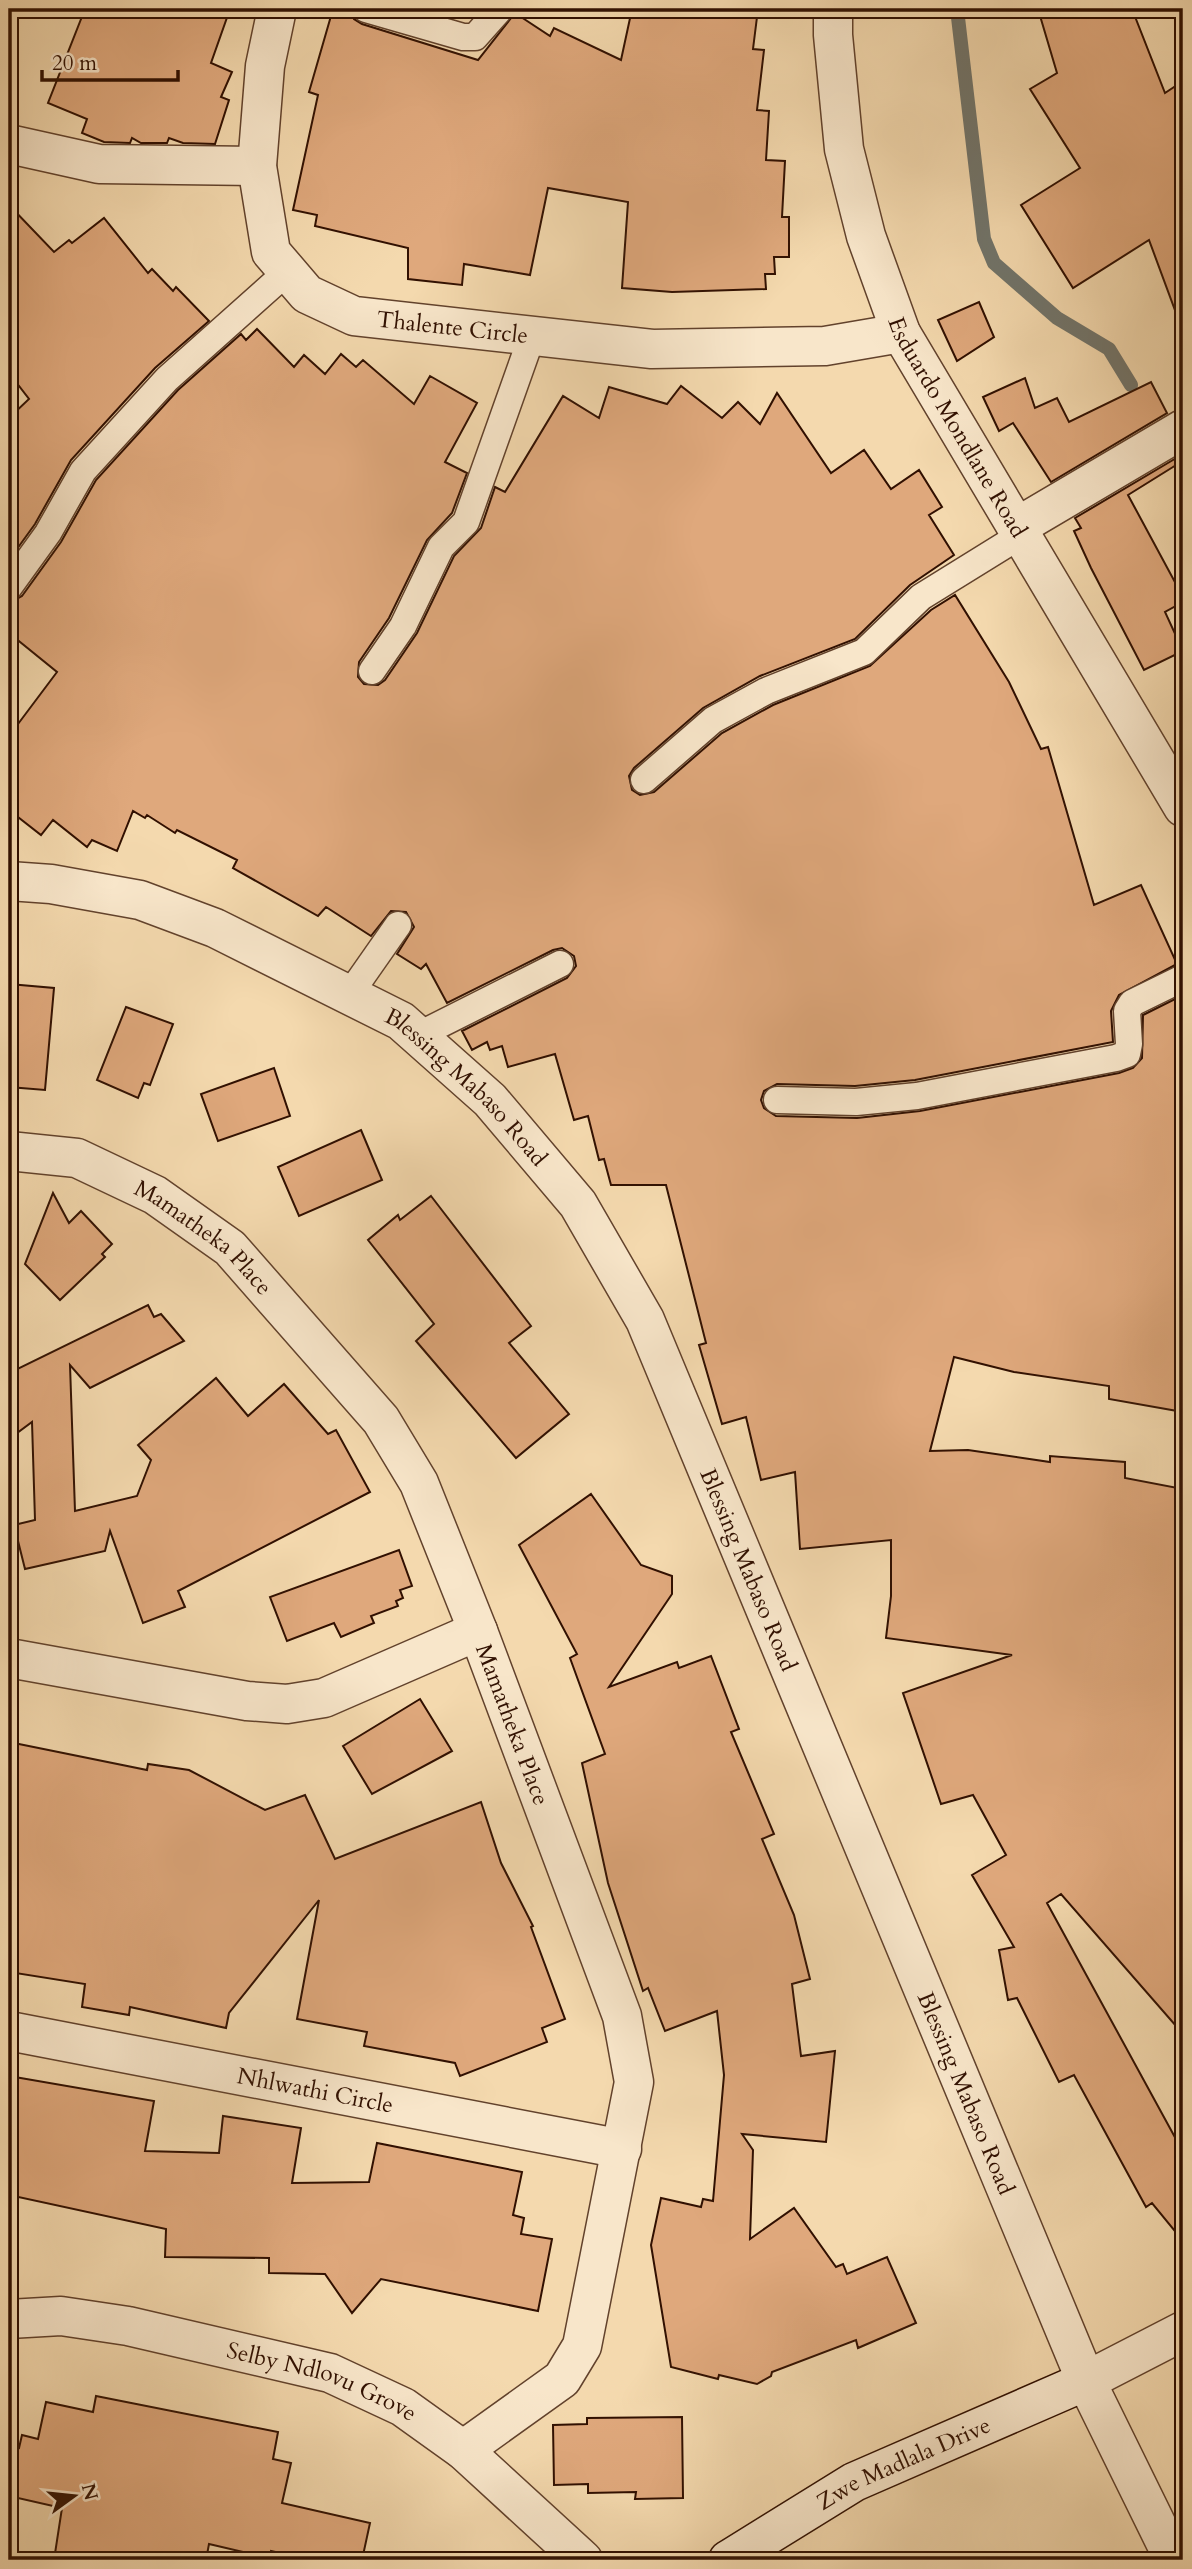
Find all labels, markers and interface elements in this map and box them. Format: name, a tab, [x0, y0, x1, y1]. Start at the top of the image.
scale bar	[42, 38, 178, 82]
text: 20 m	[52, 49, 97, 78]
street label: Thalente Circle	[375, 304, 530, 351]
street label: Esduardo Mondlane Road	[880, 313, 1035, 544]
street label: Blessing Mabaso Road	[380, 1000, 555, 1173]
street label: Mamatheka Place	[129, 1173, 279, 1302]
street label: Blessing Mabaso Road	[692, 1464, 804, 1677]
street label: Mamatheka Place	[468, 1639, 557, 1810]
street label: Blessing Mabaso Road	[910, 1987, 1022, 2200]
street label: Nhlwathi Circle	[235, 2060, 396, 2121]
street label: Selby Ndlovu Grove	[224, 2335, 423, 2428]
street label: Zwe Madlala Drive	[811, 2409, 995, 2518]
north arrow	[38, 2460, 108, 2530]
text: N	[75, 2481, 104, 2504]

